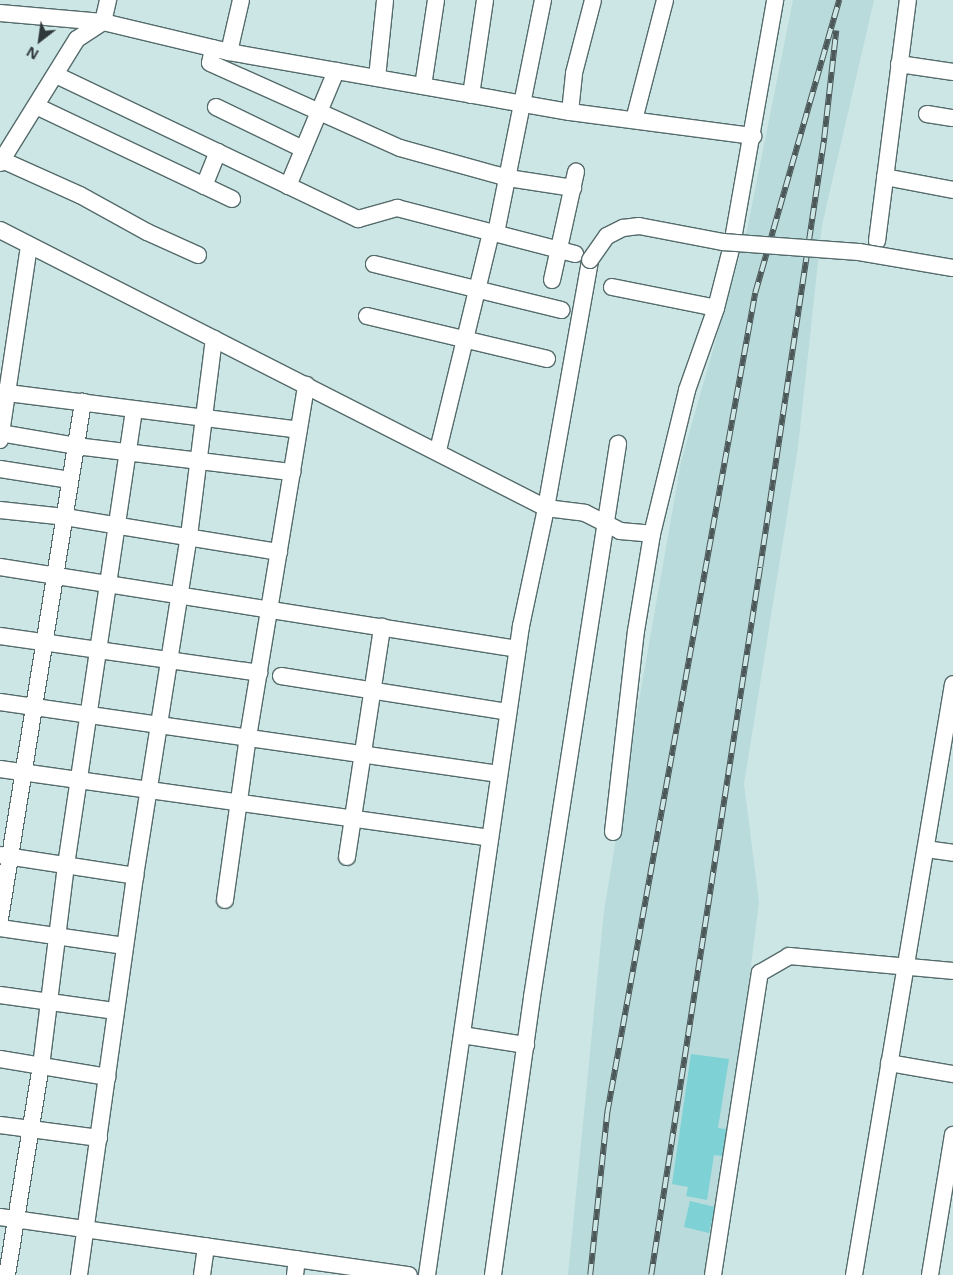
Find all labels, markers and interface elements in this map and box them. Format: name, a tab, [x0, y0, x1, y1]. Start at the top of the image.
north arrow	[15, 15, 65, 65]
text: N	[23, 42, 42, 65]

